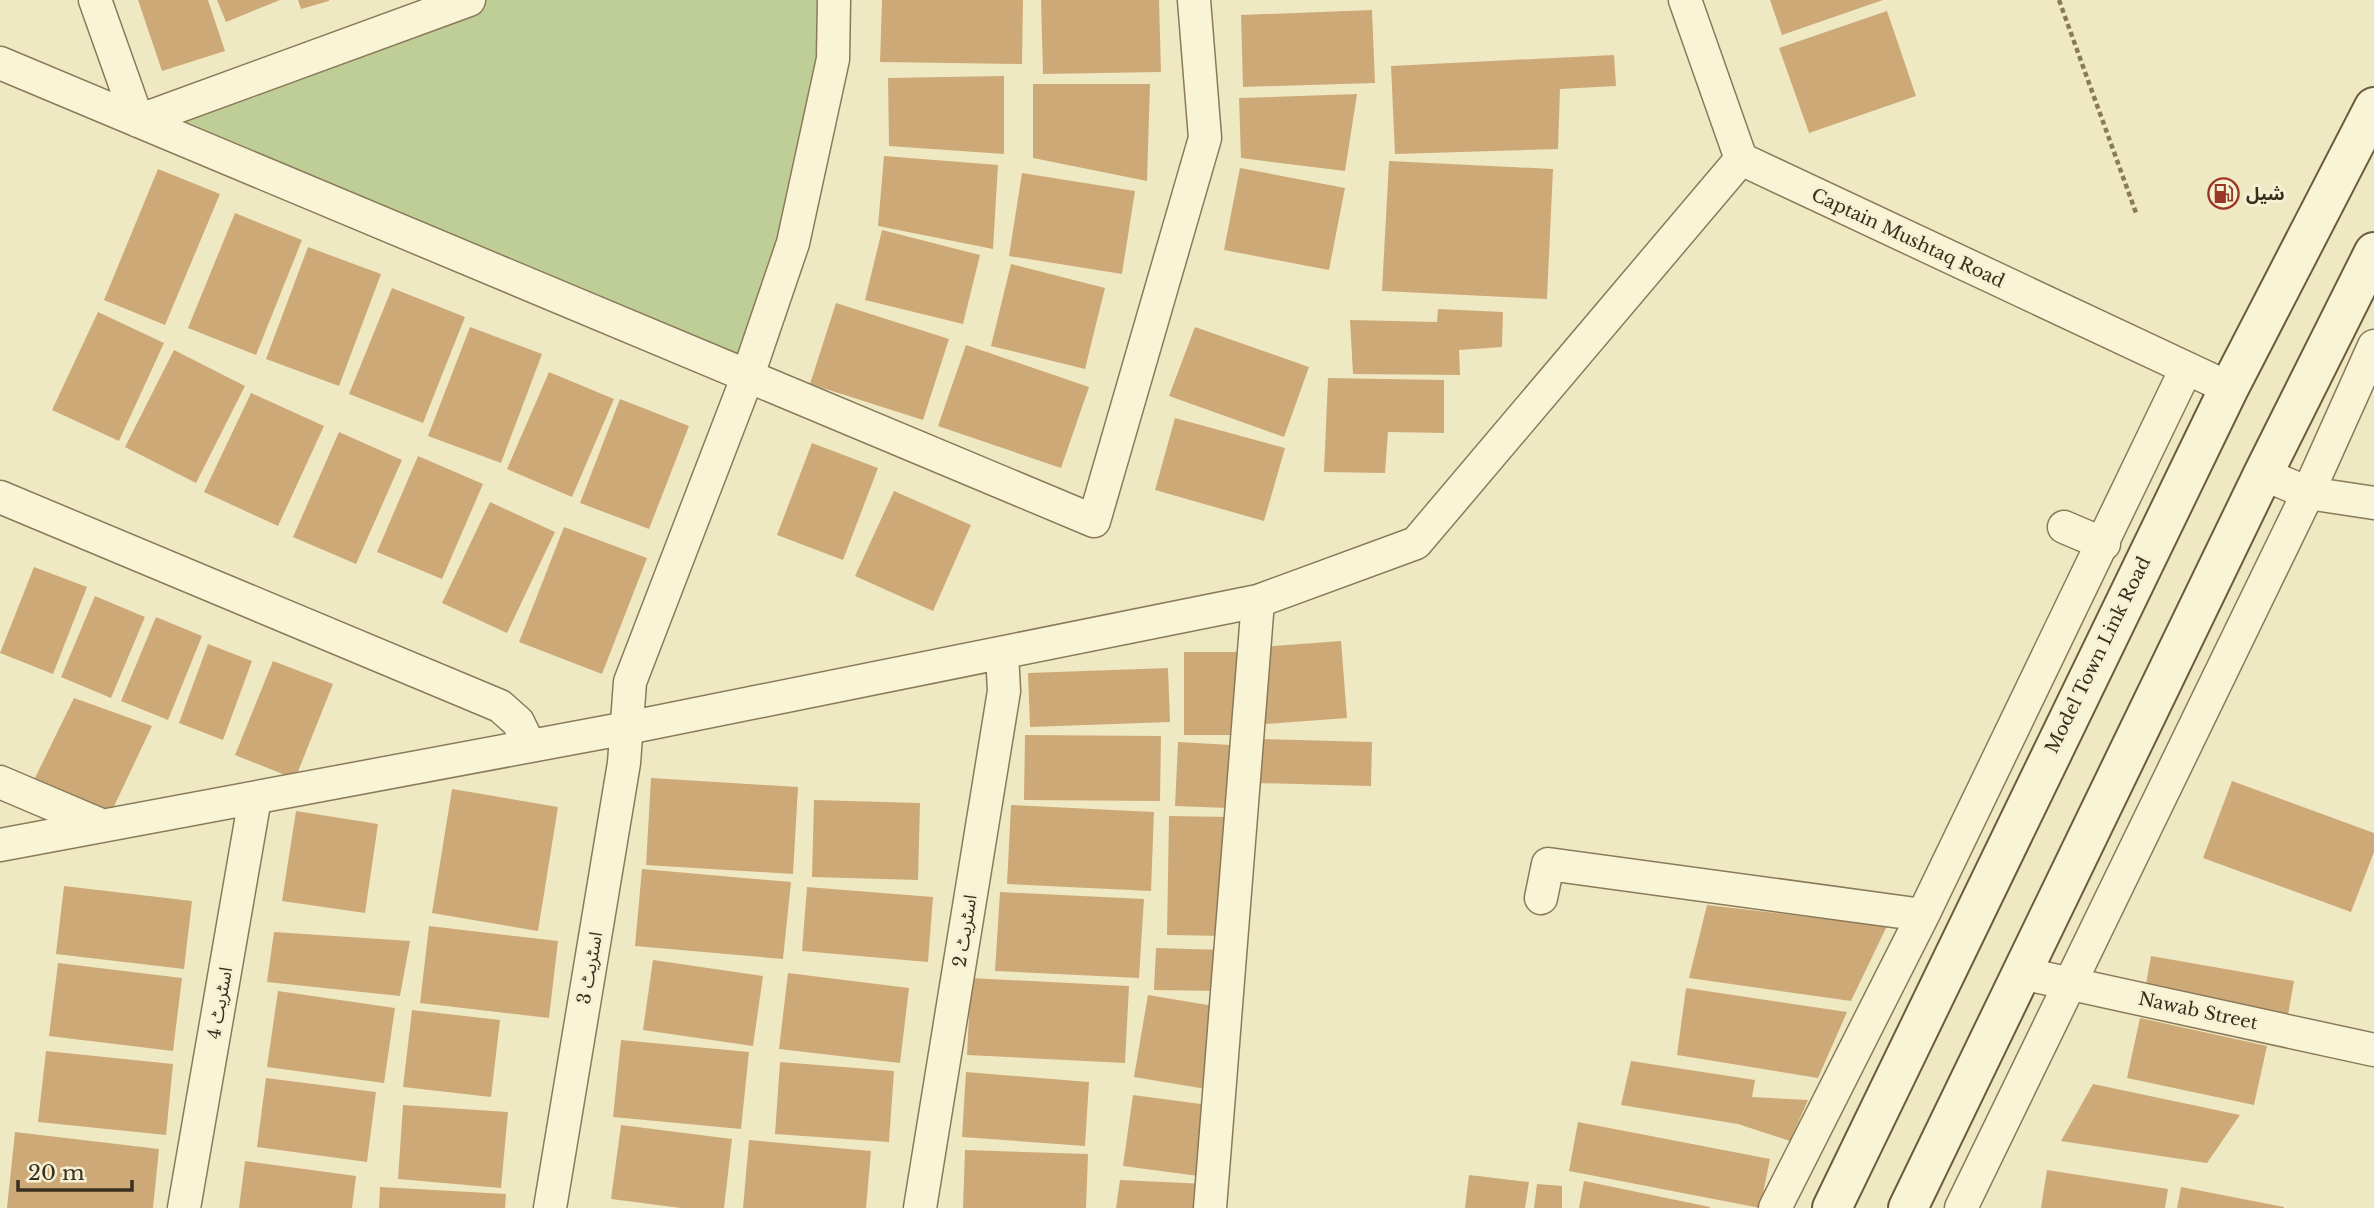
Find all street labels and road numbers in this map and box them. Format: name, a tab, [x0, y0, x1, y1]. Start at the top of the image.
street label: Captain Mushtaq Road	[1808, 184, 2008, 292]
street label: Model Town Link Road	[2041, 553, 2155, 757]
street label: اسٹریٹ 2	[948, 893, 982, 969]
street label: اسٹریٹ 3	[573, 930, 607, 1006]
street label: اسٹریٹ 4	[203, 965, 237, 1041]
street label: Nawab Street	[2136, 988, 2260, 1034]

